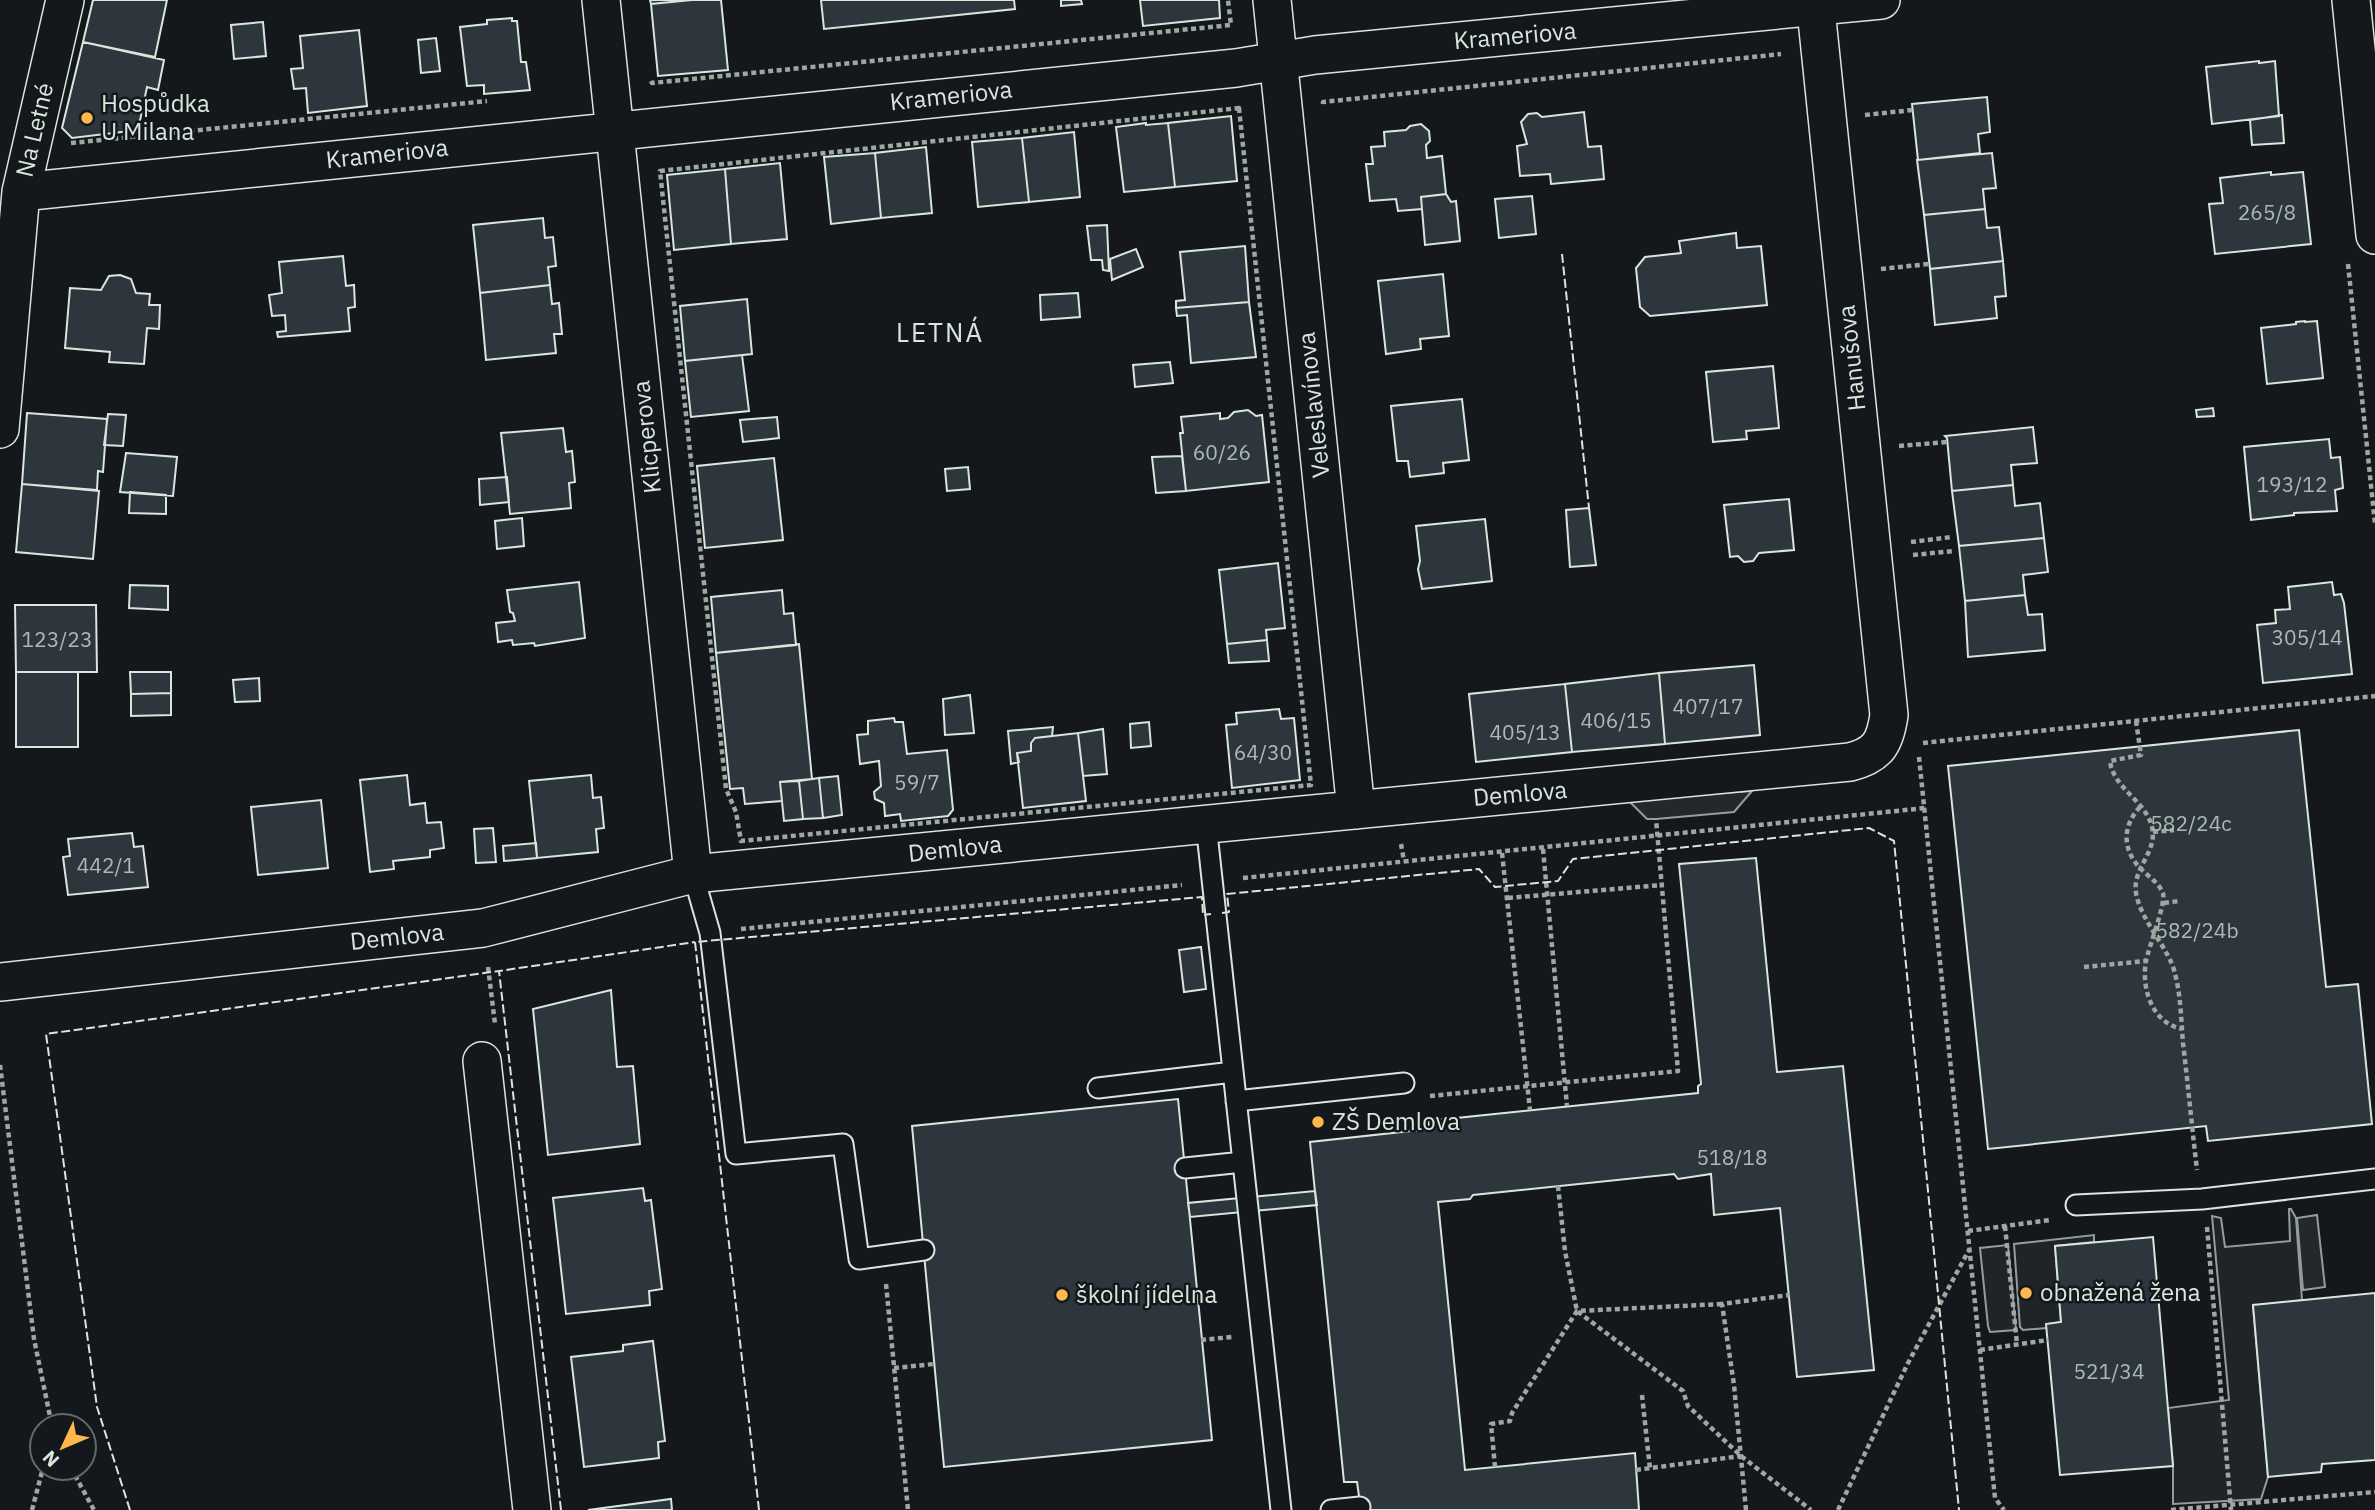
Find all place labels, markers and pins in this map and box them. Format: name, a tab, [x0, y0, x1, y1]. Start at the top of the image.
place label: Hospůdka U Milana	[101, 87, 210, 147]
marker: Hospůdka U Milana	[79, 110, 95, 126]
place label: ZŠ Demlova	[1332, 1105, 1460, 1137]
marker: ZŠ Demlova	[1310, 1114, 1326, 1130]
place label: obnažená žena	[2040, 1276, 2201, 1308]
place label: školní jídelna	[1076, 1278, 1217, 1310]
marker: obnažená žena	[2018, 1285, 2034, 1301]
marker: školní jídelna	[1054, 1287, 1070, 1303]

